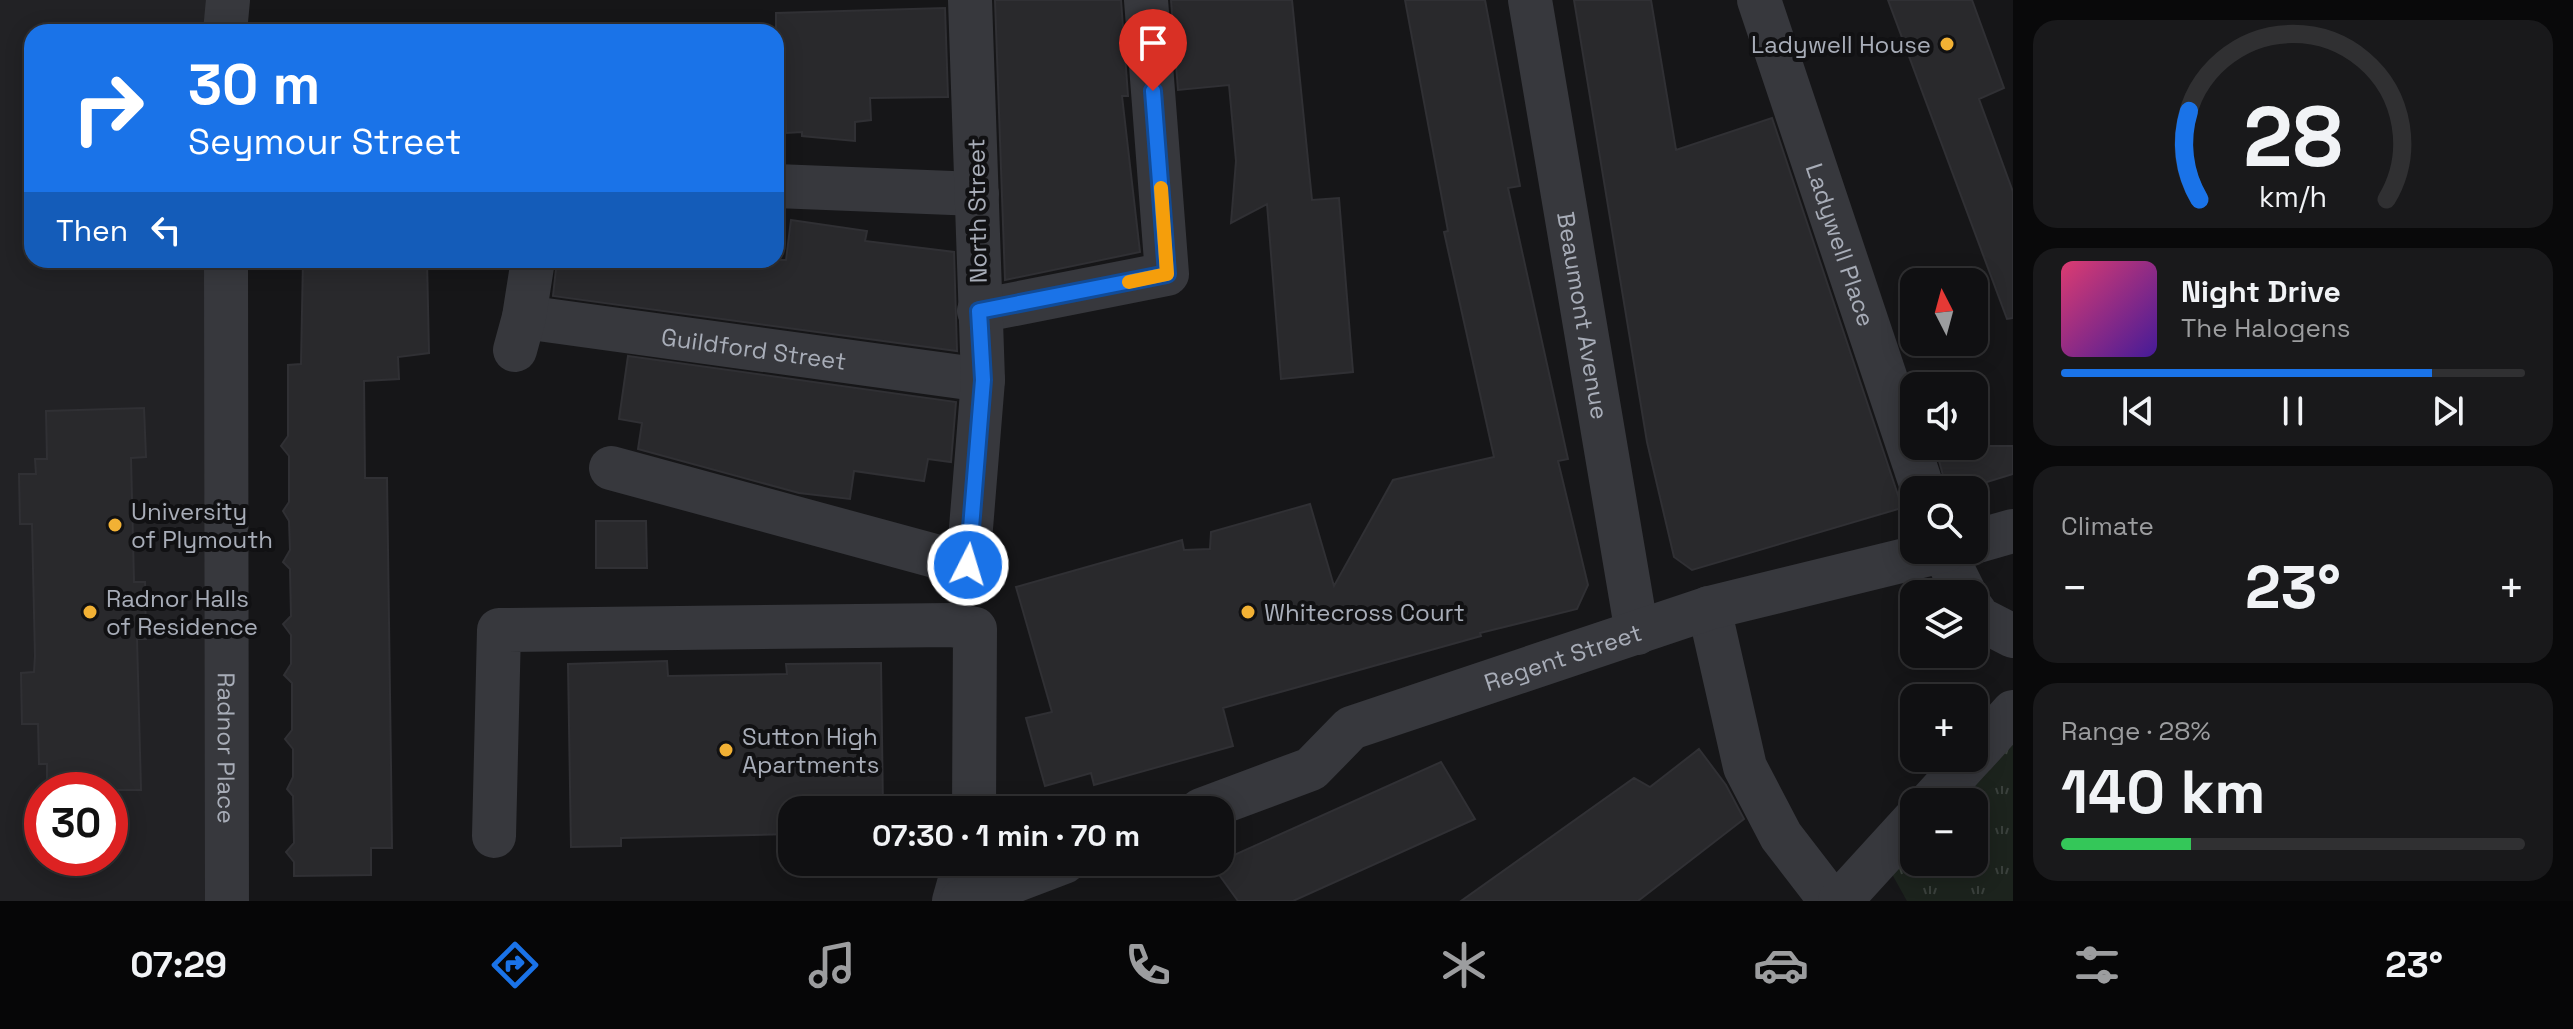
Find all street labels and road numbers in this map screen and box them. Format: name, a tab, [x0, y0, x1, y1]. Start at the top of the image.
street label: North Street	[960, 138, 994, 284]
street label: Ladywell Place	[1799, 159, 1883, 330]
street label: Beaumont Avenue	[1551, 209, 1616, 422]
street label: Guildford Street	[659, 321, 848, 377]
street label: Regent Street	[1480, 616, 1645, 698]
street label: Radnor Place	[211, 672, 242, 824]

